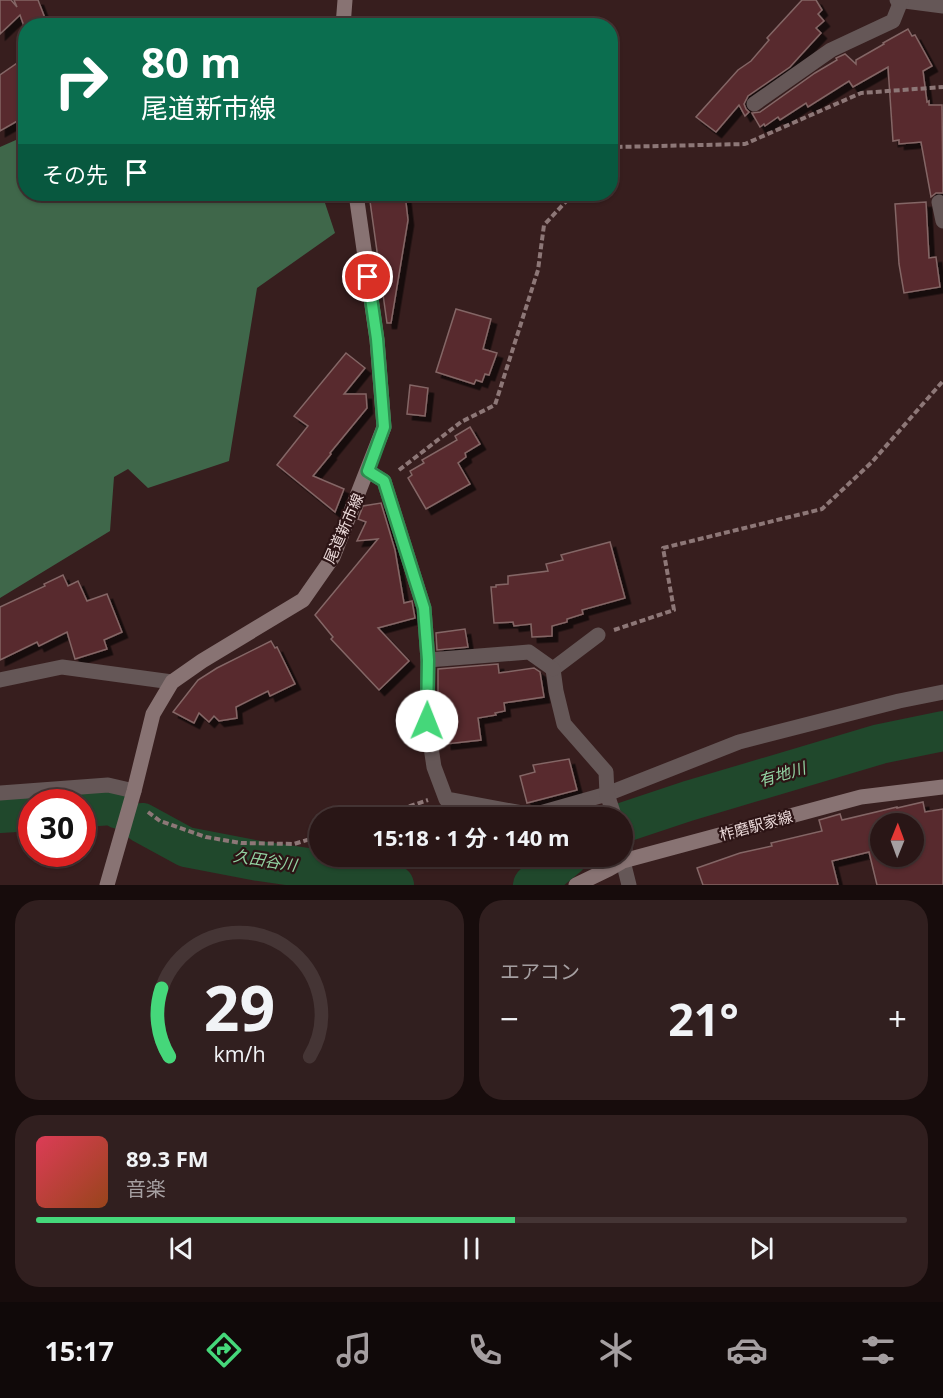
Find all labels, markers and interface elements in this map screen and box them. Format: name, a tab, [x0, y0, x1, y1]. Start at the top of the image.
text: 80 m	[141, 33, 241, 90]
icon: right	[42, 42, 120, 120]
text: 尾道新市線	[141, 89, 276, 126]
icon: arrive	[120, 156, 153, 189]
text: その先	[42, 159, 108, 189]
pin	[342, 251, 393, 302]
icon: arrive	[351, 260, 384, 293]
street label: 尾道新市線	[319, 490, 367, 566]
position arrow	[395, 689, 459, 753]
water label: 有地川	[756, 756, 810, 792]
speed limit sign: 30	[18, 789, 96, 867]
street label: 柞磨駅家線	[717, 806, 795, 844]
north arrow	[870, 813, 924, 867]
map controls	[870, 813, 924, 867]
text: 15:18 · 1 分 · 140 m	[372, 822, 570, 852]
water label: 久田谷川	[232, 844, 300, 876]
text: エアコン	[500, 958, 580, 985]
text: 29	[204, 964, 275, 1049]
text: 21°	[668, 988, 739, 1049]
text: −	[500, 996, 519, 1041]
text: +	[888, 996, 907, 1041]
text: km/h	[213, 1039, 266, 1068]
text: 89.3 FM	[126, 1143, 209, 1173]
text: 音楽	[126, 1175, 166, 1202]
icon: previous	[165, 1232, 198, 1265]
icon: pause	[455, 1232, 488, 1265]
icon: next	[745, 1232, 778, 1265]
icon: directions	[203, 1329, 245, 1371]
icon: music	[333, 1329, 375, 1371]
icon: phone	[464, 1329, 506, 1371]
icon: climate	[595, 1329, 637, 1371]
icon: car	[726, 1329, 768, 1371]
icon: filters	[857, 1329, 899, 1371]
text: 15:17	[44, 1332, 114, 1369]

